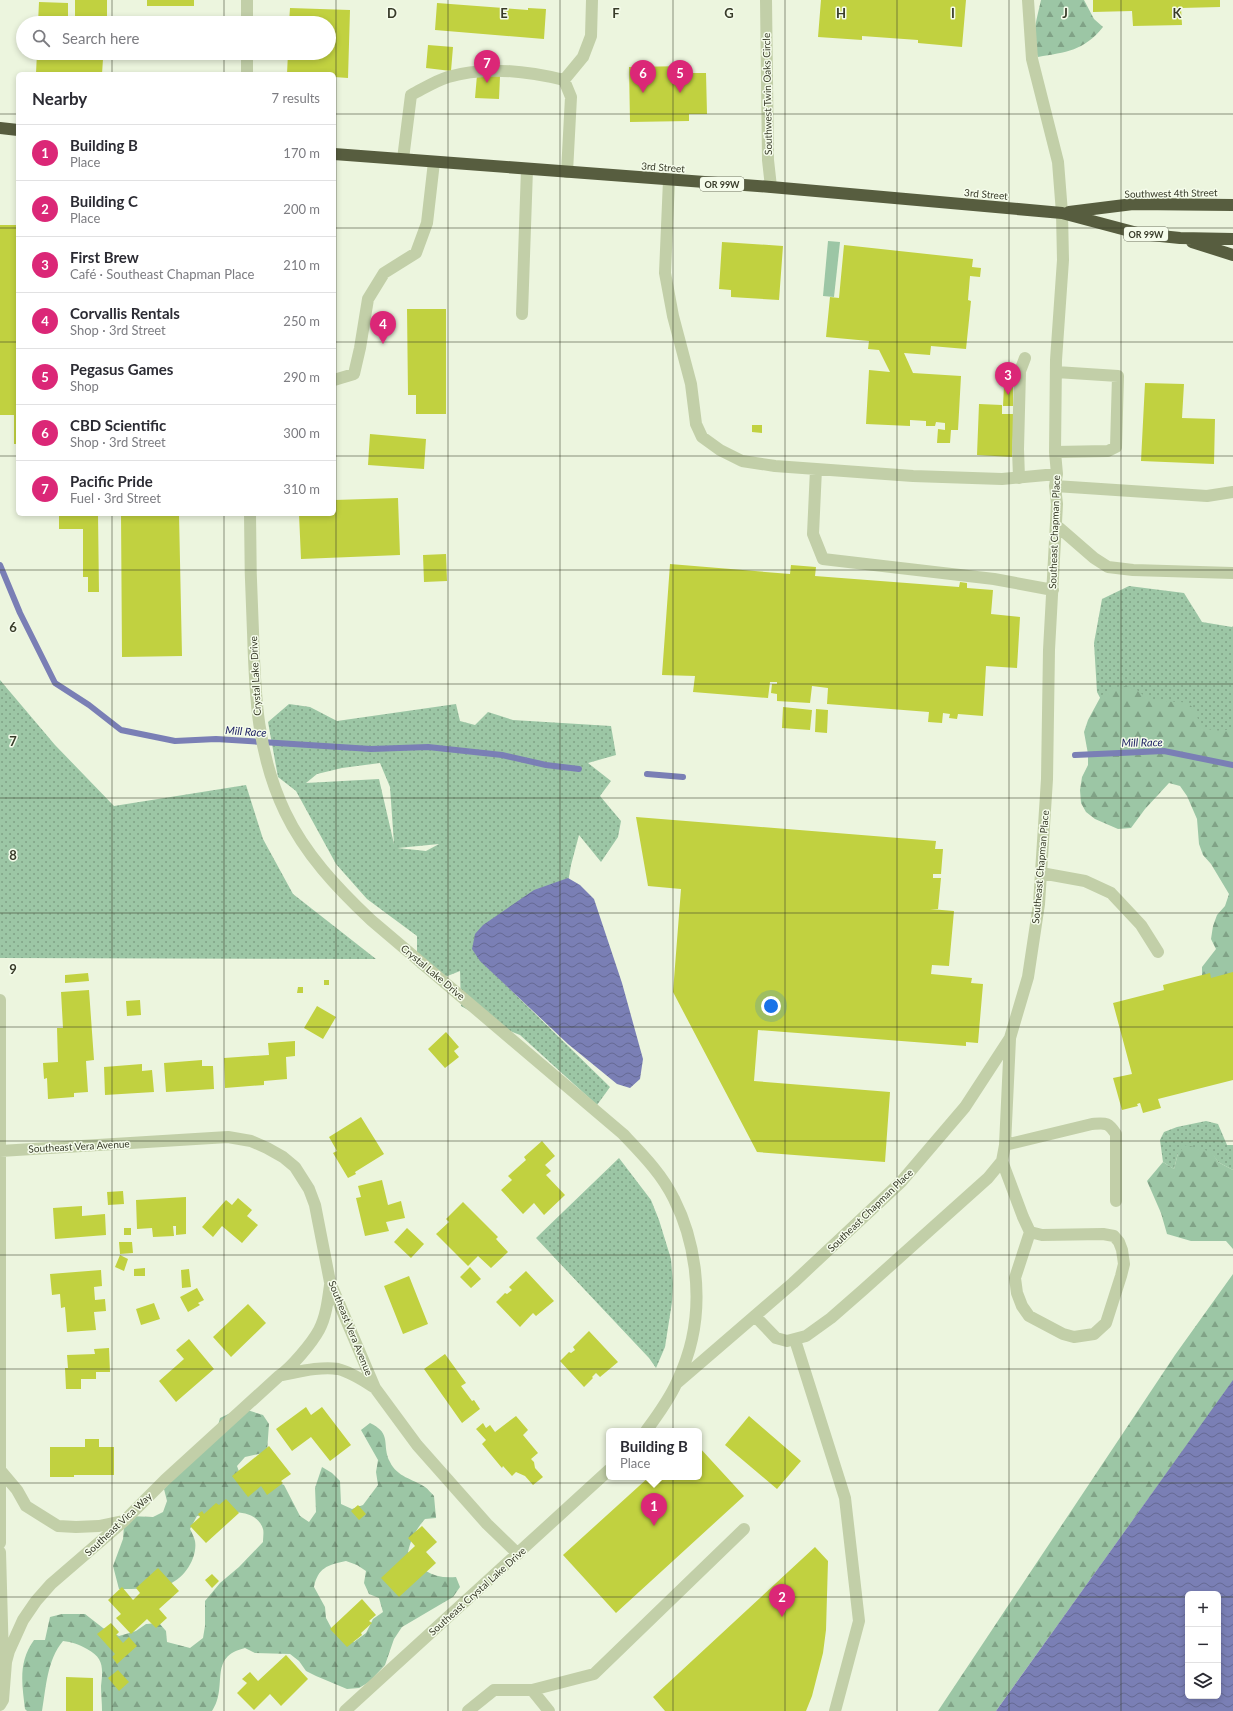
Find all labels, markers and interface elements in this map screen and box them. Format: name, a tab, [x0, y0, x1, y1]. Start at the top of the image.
text: D	[387, 5, 397, 21]
text: E	[500, 5, 508, 21]
text: F	[612, 5, 620, 21]
text: G	[724, 5, 734, 21]
text: H	[836, 5, 846, 21]
text: I	[951, 5, 955, 21]
text: J	[1062, 5, 1068, 21]
text: K	[1173, 5, 1183, 21]
search box	[16, 16, 336, 60]
icon: search	[30, 27, 52, 49]
text: Search here	[62, 29, 139, 47]
street label: Southwest Twin Oaks Circle	[760, 33, 774, 155]
pin: 7	[474, 50, 500, 83]
pin: 6	[630, 60, 656, 93]
pin: 5	[667, 60, 693, 93]
text: Nearby	[32, 88, 87, 109]
text: 7 results	[272, 90, 320, 106]
text: Building B	[70, 136, 138, 154]
text: 1	[41, 145, 49, 161]
text: 170 m	[283, 145, 320, 161]
text: Place	[70, 154, 100, 170]
street label: 3rd Street	[641, 159, 686, 175]
road number: OR 99W	[700, 177, 744, 191]
street label: 3rd Street	[964, 186, 1009, 202]
street label: Southwest 4th Street	[1124, 186, 1218, 200]
text: Building C	[70, 192, 138, 210]
text: 2	[41, 201, 49, 217]
text: 200 m	[283, 201, 320, 217]
text: Place	[70, 210, 100, 226]
road number: OR 99W	[1124, 227, 1168, 241]
text: First Brew	[70, 248, 139, 266]
text: 3	[41, 257, 49, 273]
text: 210 m	[283, 257, 320, 273]
text: Café · Southeast Chapman Place	[70, 266, 254, 282]
text: Corvallis Rentals	[70, 304, 180, 322]
pin: 4	[370, 311, 396, 344]
text: 4	[41, 313, 49, 329]
text: 250 m	[283, 313, 320, 329]
text: Shop · 3rd Street	[70, 322, 166, 338]
text: Pegasus Games	[70, 360, 173, 378]
pin: 3	[995, 362, 1021, 395]
text: 5	[41, 369, 49, 385]
text: 290 m	[283, 369, 320, 385]
text: Shop	[70, 378, 99, 394]
text: CBD Scientific	[70, 416, 166, 434]
text: 6	[41, 425, 49, 441]
text: 300 m	[283, 425, 320, 441]
text: Shop · 3rd Street	[70, 434, 166, 450]
text: Pacific Pride	[70, 472, 153, 490]
street label: Southeast Chapman Place	[1046, 475, 1062, 589]
text: 7	[41, 481, 49, 497]
text: 310 m	[283, 481, 320, 497]
text: Fuel · 3rd Street	[70, 490, 161, 506]
text: 6	[9, 619, 17, 635]
street label: Crystal Lake Drive	[247, 636, 263, 716]
water label: Mill Race	[225, 723, 267, 739]
text: 7	[9, 733, 17, 749]
water label: Mill Race	[1121, 735, 1163, 749]
street label: Southeast Chapman Place	[1029, 810, 1051, 924]
text: 8	[9, 847, 17, 863]
street label: Crystal Lake Drive	[399, 942, 467, 1002]
text: 9	[9, 961, 17, 977]
your location	[761, 996, 781, 1016]
street label: Southeast Vera Avenue	[28, 1137, 130, 1155]
street label: Southeast Chapman Place	[825, 1166, 915, 1254]
street label: Southeast Vera Avenue	[326, 1279, 376, 1377]
popup	[606, 1428, 702, 1480]
text: Building B	[620, 1437, 688, 1455]
text: Place	[620, 1455, 650, 1471]
street label: Southeast Vica Way	[82, 1489, 155, 1558]
pin: 1	[641, 1493, 667, 1526]
street label: Southeast Crystal Lake Drive	[426, 1544, 528, 1638]
pin: 2	[769, 1584, 795, 1617]
map controls	[1185, 1591, 1221, 1699]
button: +	[1185, 1591, 1221, 1627]
button: −	[1185, 1627, 1221, 1663]
button: layers	[1185, 1663, 1221, 1699]

